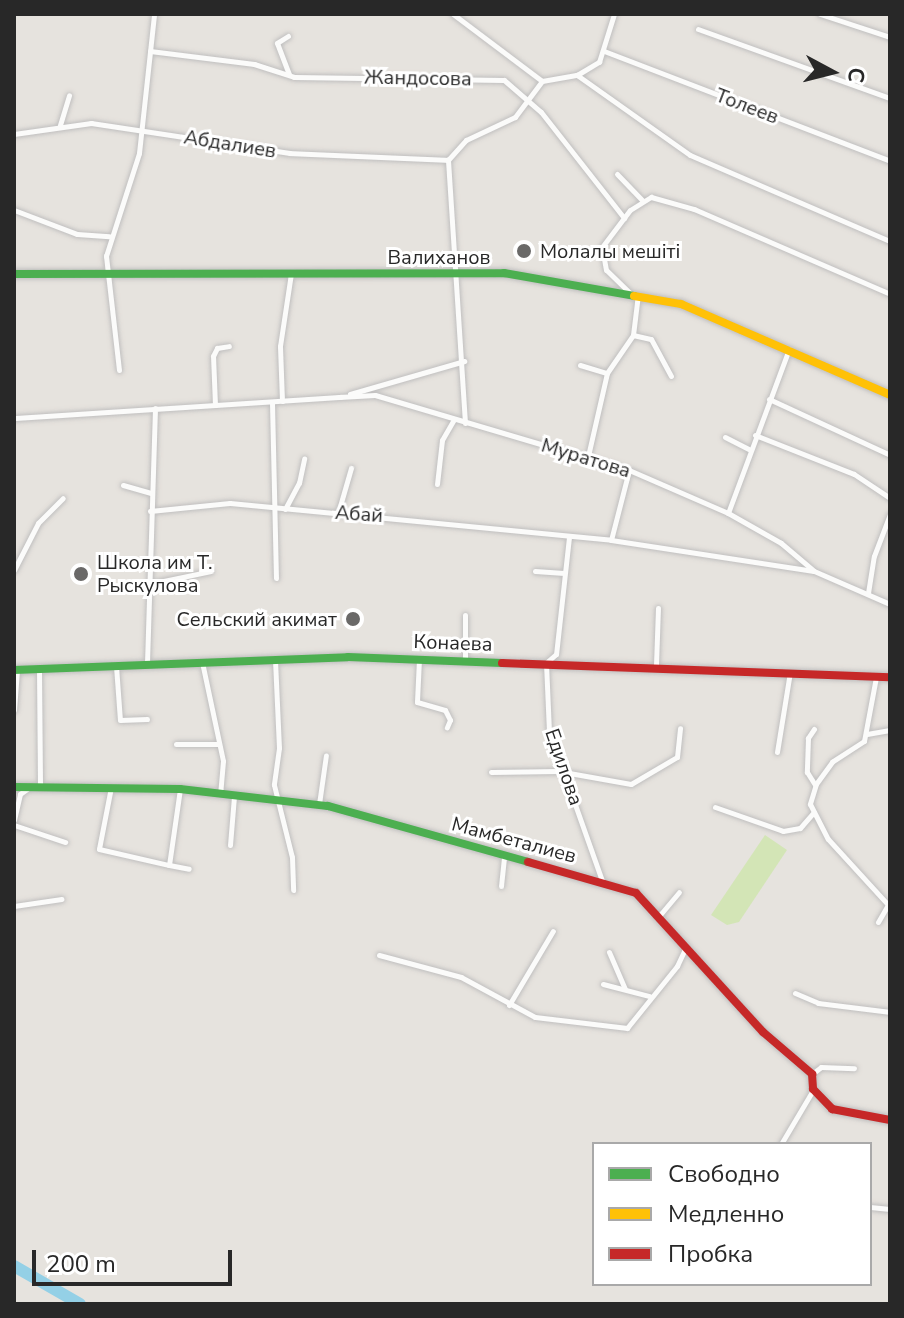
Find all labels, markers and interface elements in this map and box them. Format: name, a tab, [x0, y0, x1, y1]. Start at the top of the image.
north arrow	[792, 32, 872, 112]
street label: Жандосова	[364, 65, 472, 91]
text: С	[840, 66, 872, 84]
street label: Толеев	[712, 83, 782, 129]
street label: Абдалиев	[182, 125, 278, 163]
place label: Молалы мешіті	[540, 239, 680, 263]
marker: Молалы мешіті	[515, 242, 533, 260]
street label: Валиханов	[388, 245, 490, 269]
street label: Муратова	[538, 433, 634, 483]
street label: Абай	[334, 500, 384, 528]
place label: Школа им Т. Рыскулова	[97, 550, 213, 597]
marker: Школа им Т. Рыскулова	[72, 565, 90, 583]
place label: Сельский акимат	[176, 607, 337, 631]
marker: Сельский акимат	[344, 610, 362, 628]
street label: Конаева	[413, 630, 493, 656]
street label: Едилова	[540, 725, 588, 809]
street label: Мамбеталиев	[449, 812, 579, 868]
legend	[592, 1142, 872, 1286]
text: Свободно	[668, 1158, 780, 1190]
text: Медленно	[668, 1198, 784, 1230]
scale bar	[36, 1234, 236, 1284]
text: Пробка	[668, 1238, 753, 1270]
text: 200 m	[46, 1248, 116, 1280]

